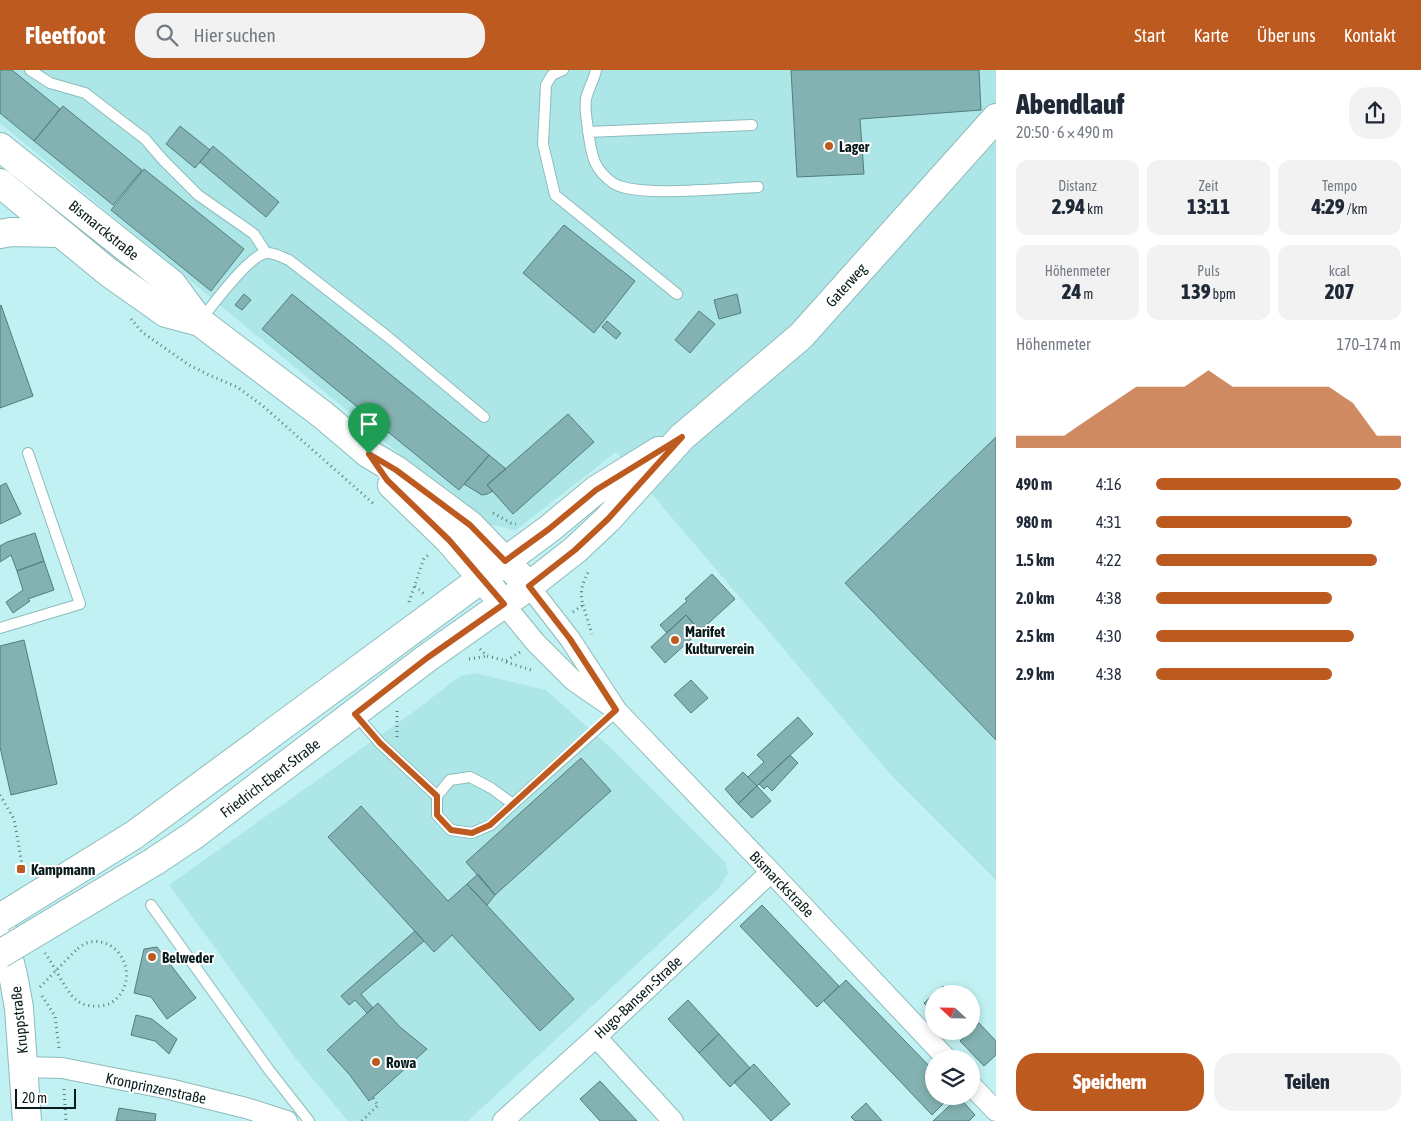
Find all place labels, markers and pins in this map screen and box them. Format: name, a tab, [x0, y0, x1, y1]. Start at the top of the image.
place label: Lager	[839, 138, 870, 155]
marker: Lager	[823, 140, 835, 152]
pin	[348, 403, 390, 454]
place label: Marifet Kulturverein	[685, 623, 754, 657]
marker: Marifet Kulturverein	[669, 634, 681, 646]
place label: Kampmann	[31, 861, 95, 878]
marker: Kampmann	[15, 863, 27, 875]
place label: Belweder	[162, 949, 214, 966]
marker: Belweder	[146, 951, 158, 963]
place label: Rowa	[386, 1054, 416, 1071]
marker: Rowa	[370, 1056, 382, 1068]

